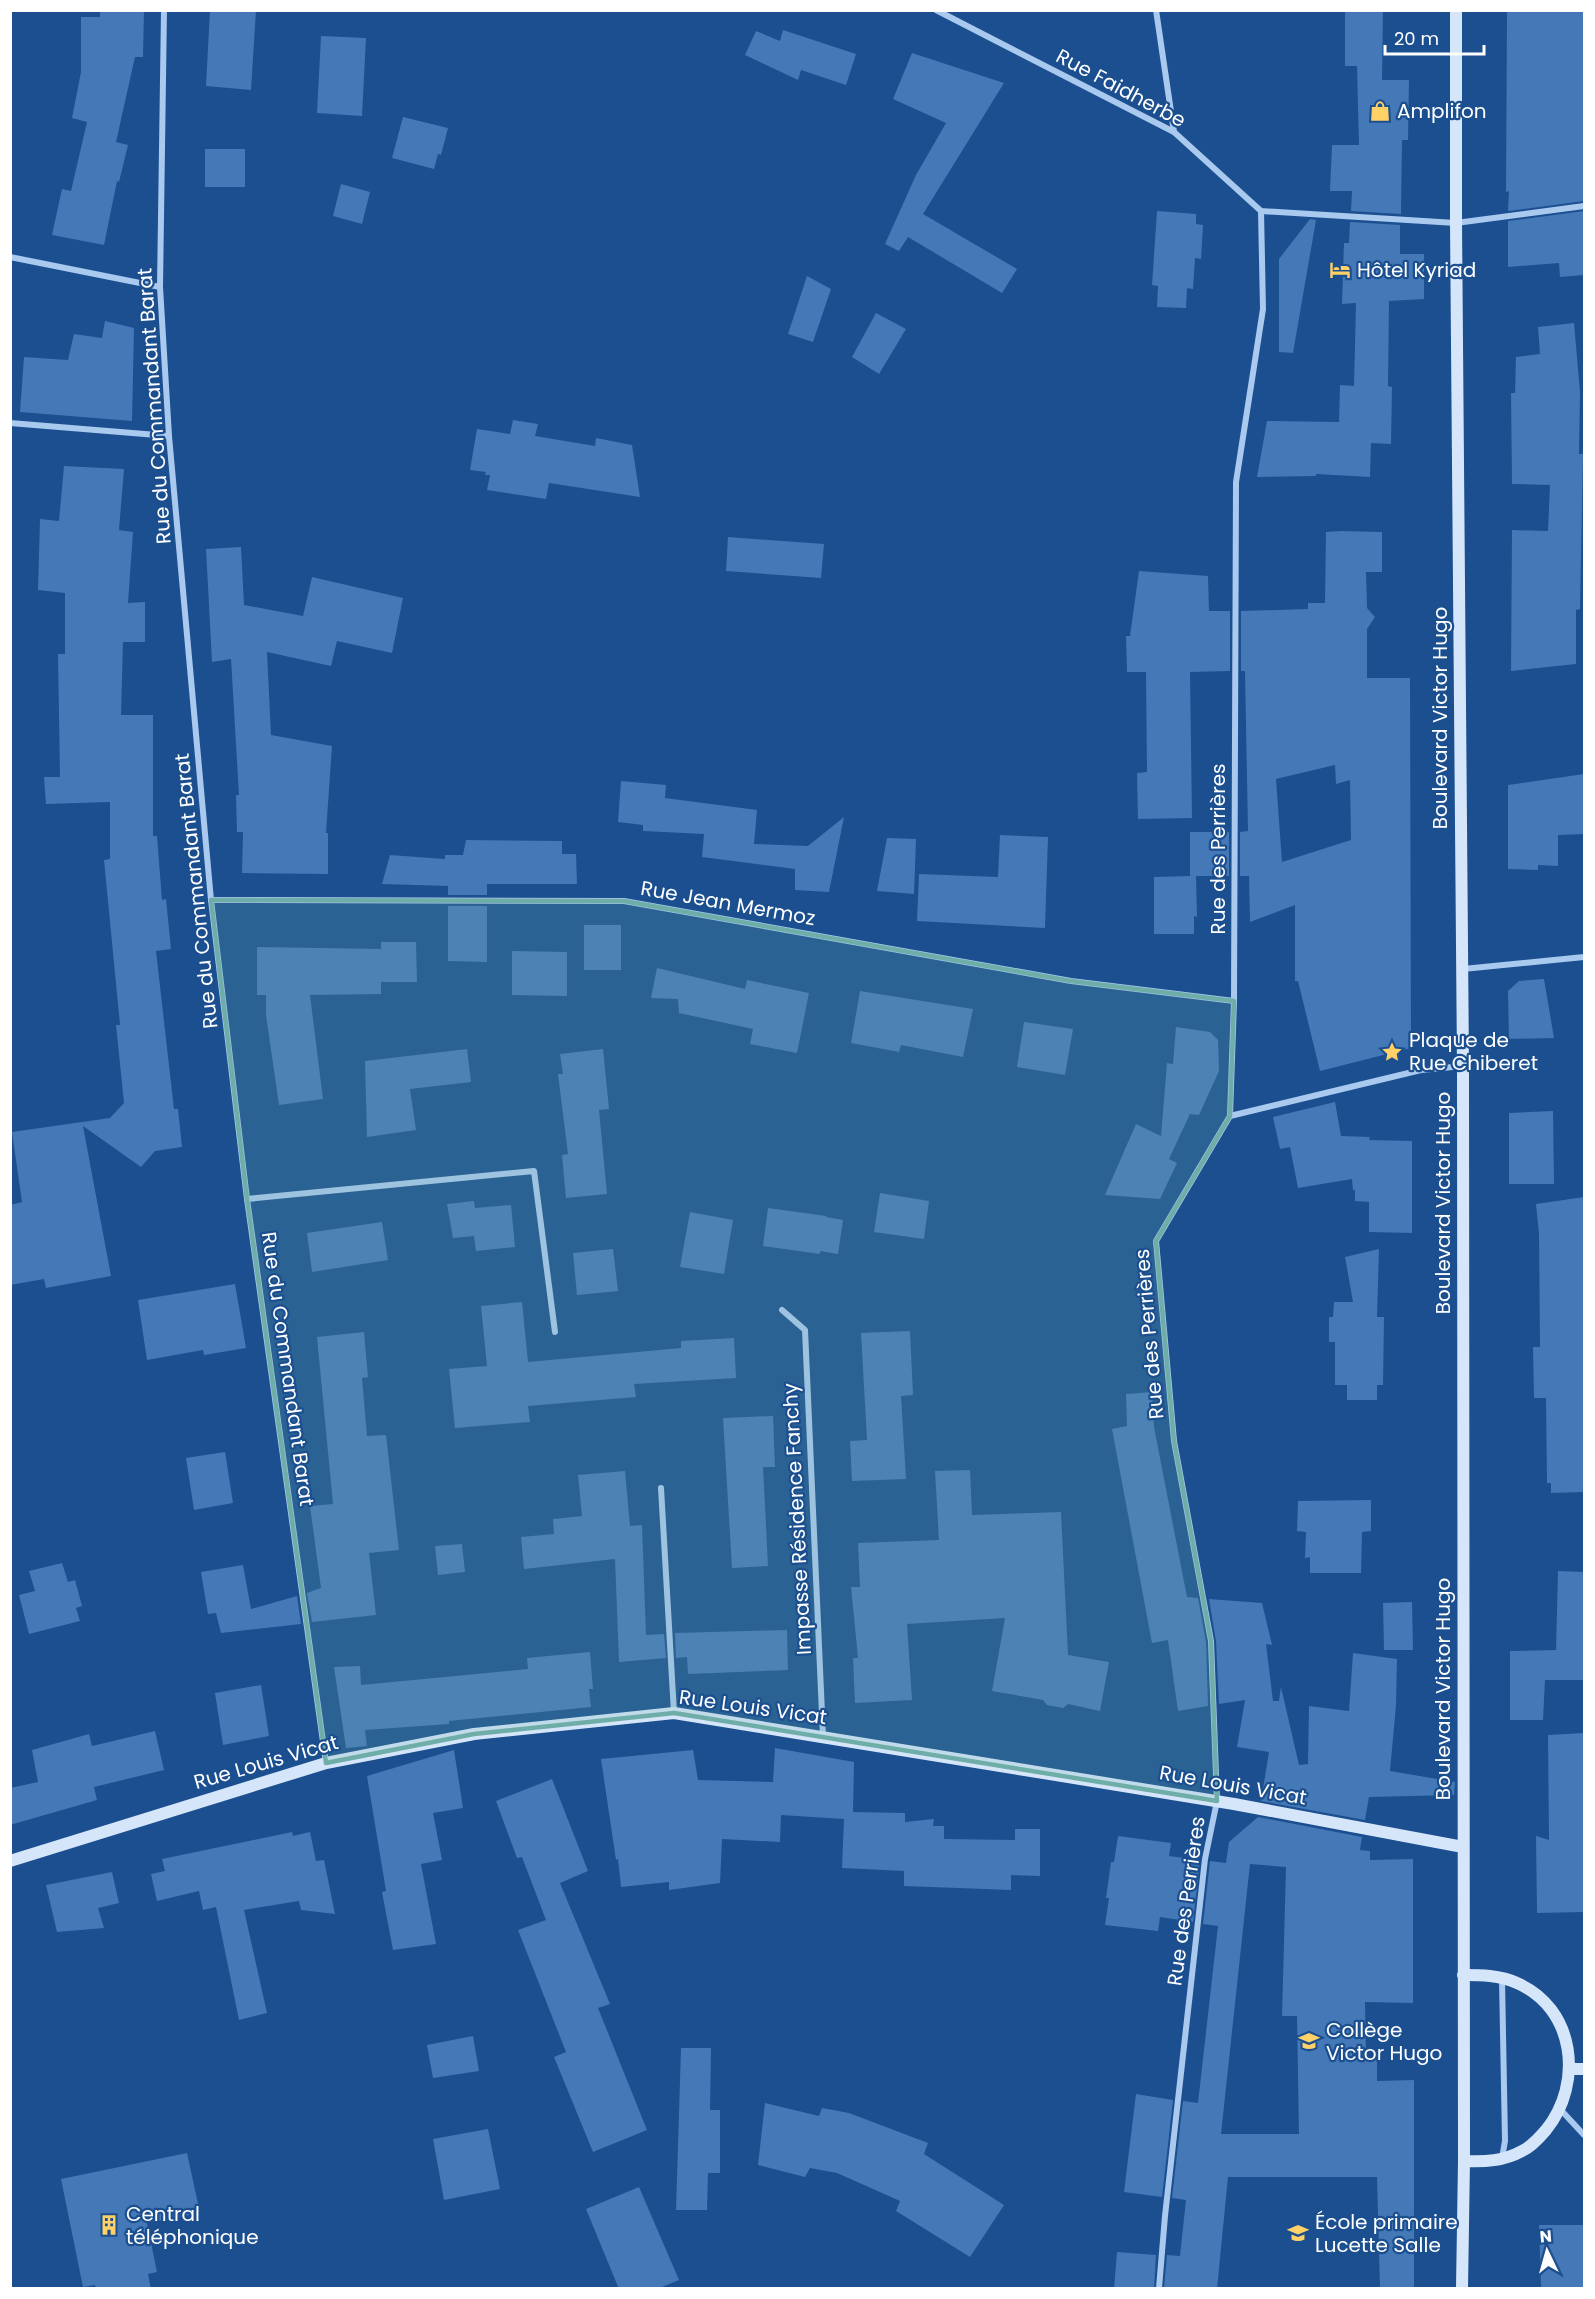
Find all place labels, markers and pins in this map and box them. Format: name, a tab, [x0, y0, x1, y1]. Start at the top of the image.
place label: Amplifon	[1397, 97, 1487, 125]
shop icon: Amplifon	[1368, 99, 1392, 123]
place label: Hôtel Kyriad	[1357, 256, 1476, 284]
hotel icon: Hôtel Kyriad	[1328, 258, 1352, 282]
place label: Plaque de Rue Chiberet	[1409, 1026, 1538, 1077]
place icon: Plaque de Rue Chiberet	[1380, 1040, 1404, 1064]
place label: Collège Victor Hugo	[1326, 2016, 1442, 2067]
school or university icon: Collège Victor Hugo	[1297, 2029, 1321, 2053]
place label: Central téléphonique	[126, 2200, 259, 2251]
place label: École primaire Lucette Salle	[1315, 2208, 1458, 2259]
building icon: Central téléphonique	[97, 2213, 121, 2237]
school or university icon: École primaire Lucette Salle	[1286, 2221, 1310, 2245]

